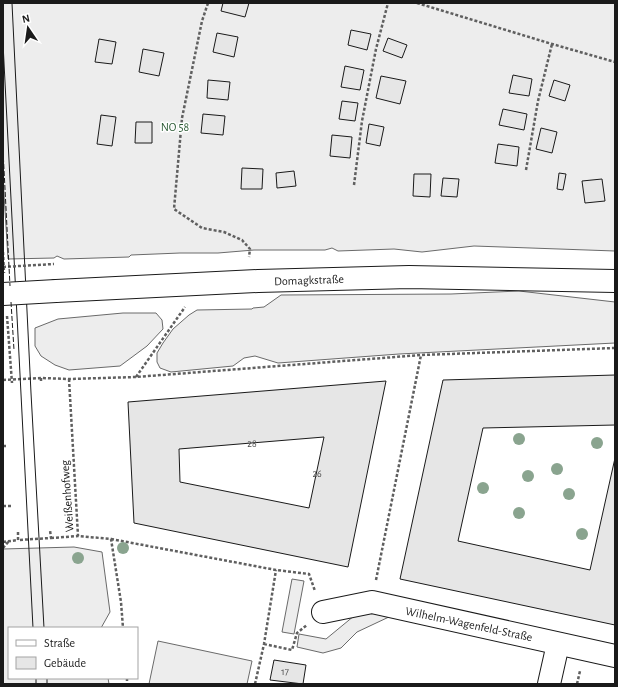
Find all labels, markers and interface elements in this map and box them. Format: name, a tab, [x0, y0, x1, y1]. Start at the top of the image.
north arrow	[8, 8, 48, 48]
text: N	[21, 13, 31, 25]
park label: NO 58	[161, 121, 189, 133]
street label: Domagkstraße	[274, 273, 344, 287]
house number: 28	[247, 439, 257, 449]
street label: Weißenhofweg	[58, 460, 75, 532]
house number: 26	[312, 469, 322, 479]
street label: Wilhelm-Wagenfeld-Straße	[404, 605, 534, 643]
legend	[8, 627, 138, 679]
text: Straße	[44, 637, 75, 649]
text: Gebäude	[44, 657, 86, 669]
house number: 17	[281, 667, 289, 677]

